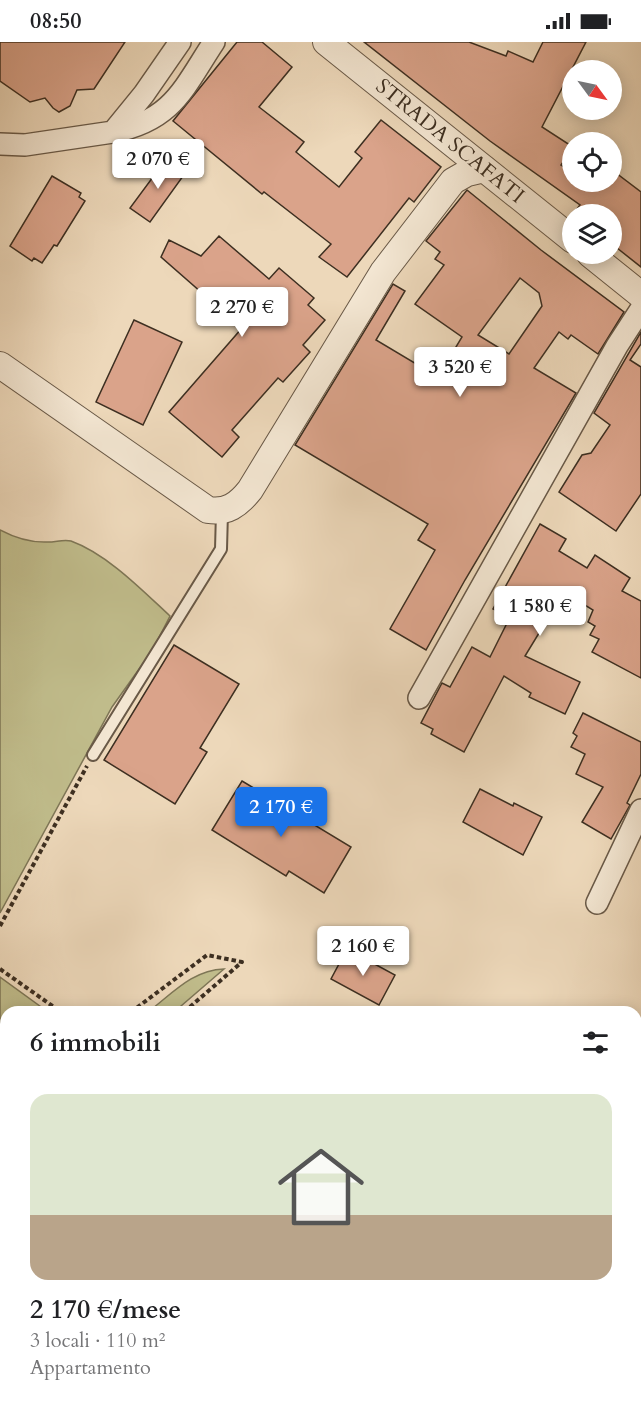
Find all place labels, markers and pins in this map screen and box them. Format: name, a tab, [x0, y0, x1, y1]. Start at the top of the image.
pin: 2 070 €	[103, 139, 213, 190]
pin: 2 270 €	[187, 287, 297, 338]
pin: 3 520 €	[405, 347, 515, 398]
pin: 1 580 €	[485, 586, 595, 637]
pin: 2 170 €	[226, 787, 336, 838]
pin: 2 160 €	[308, 926, 418, 977]

